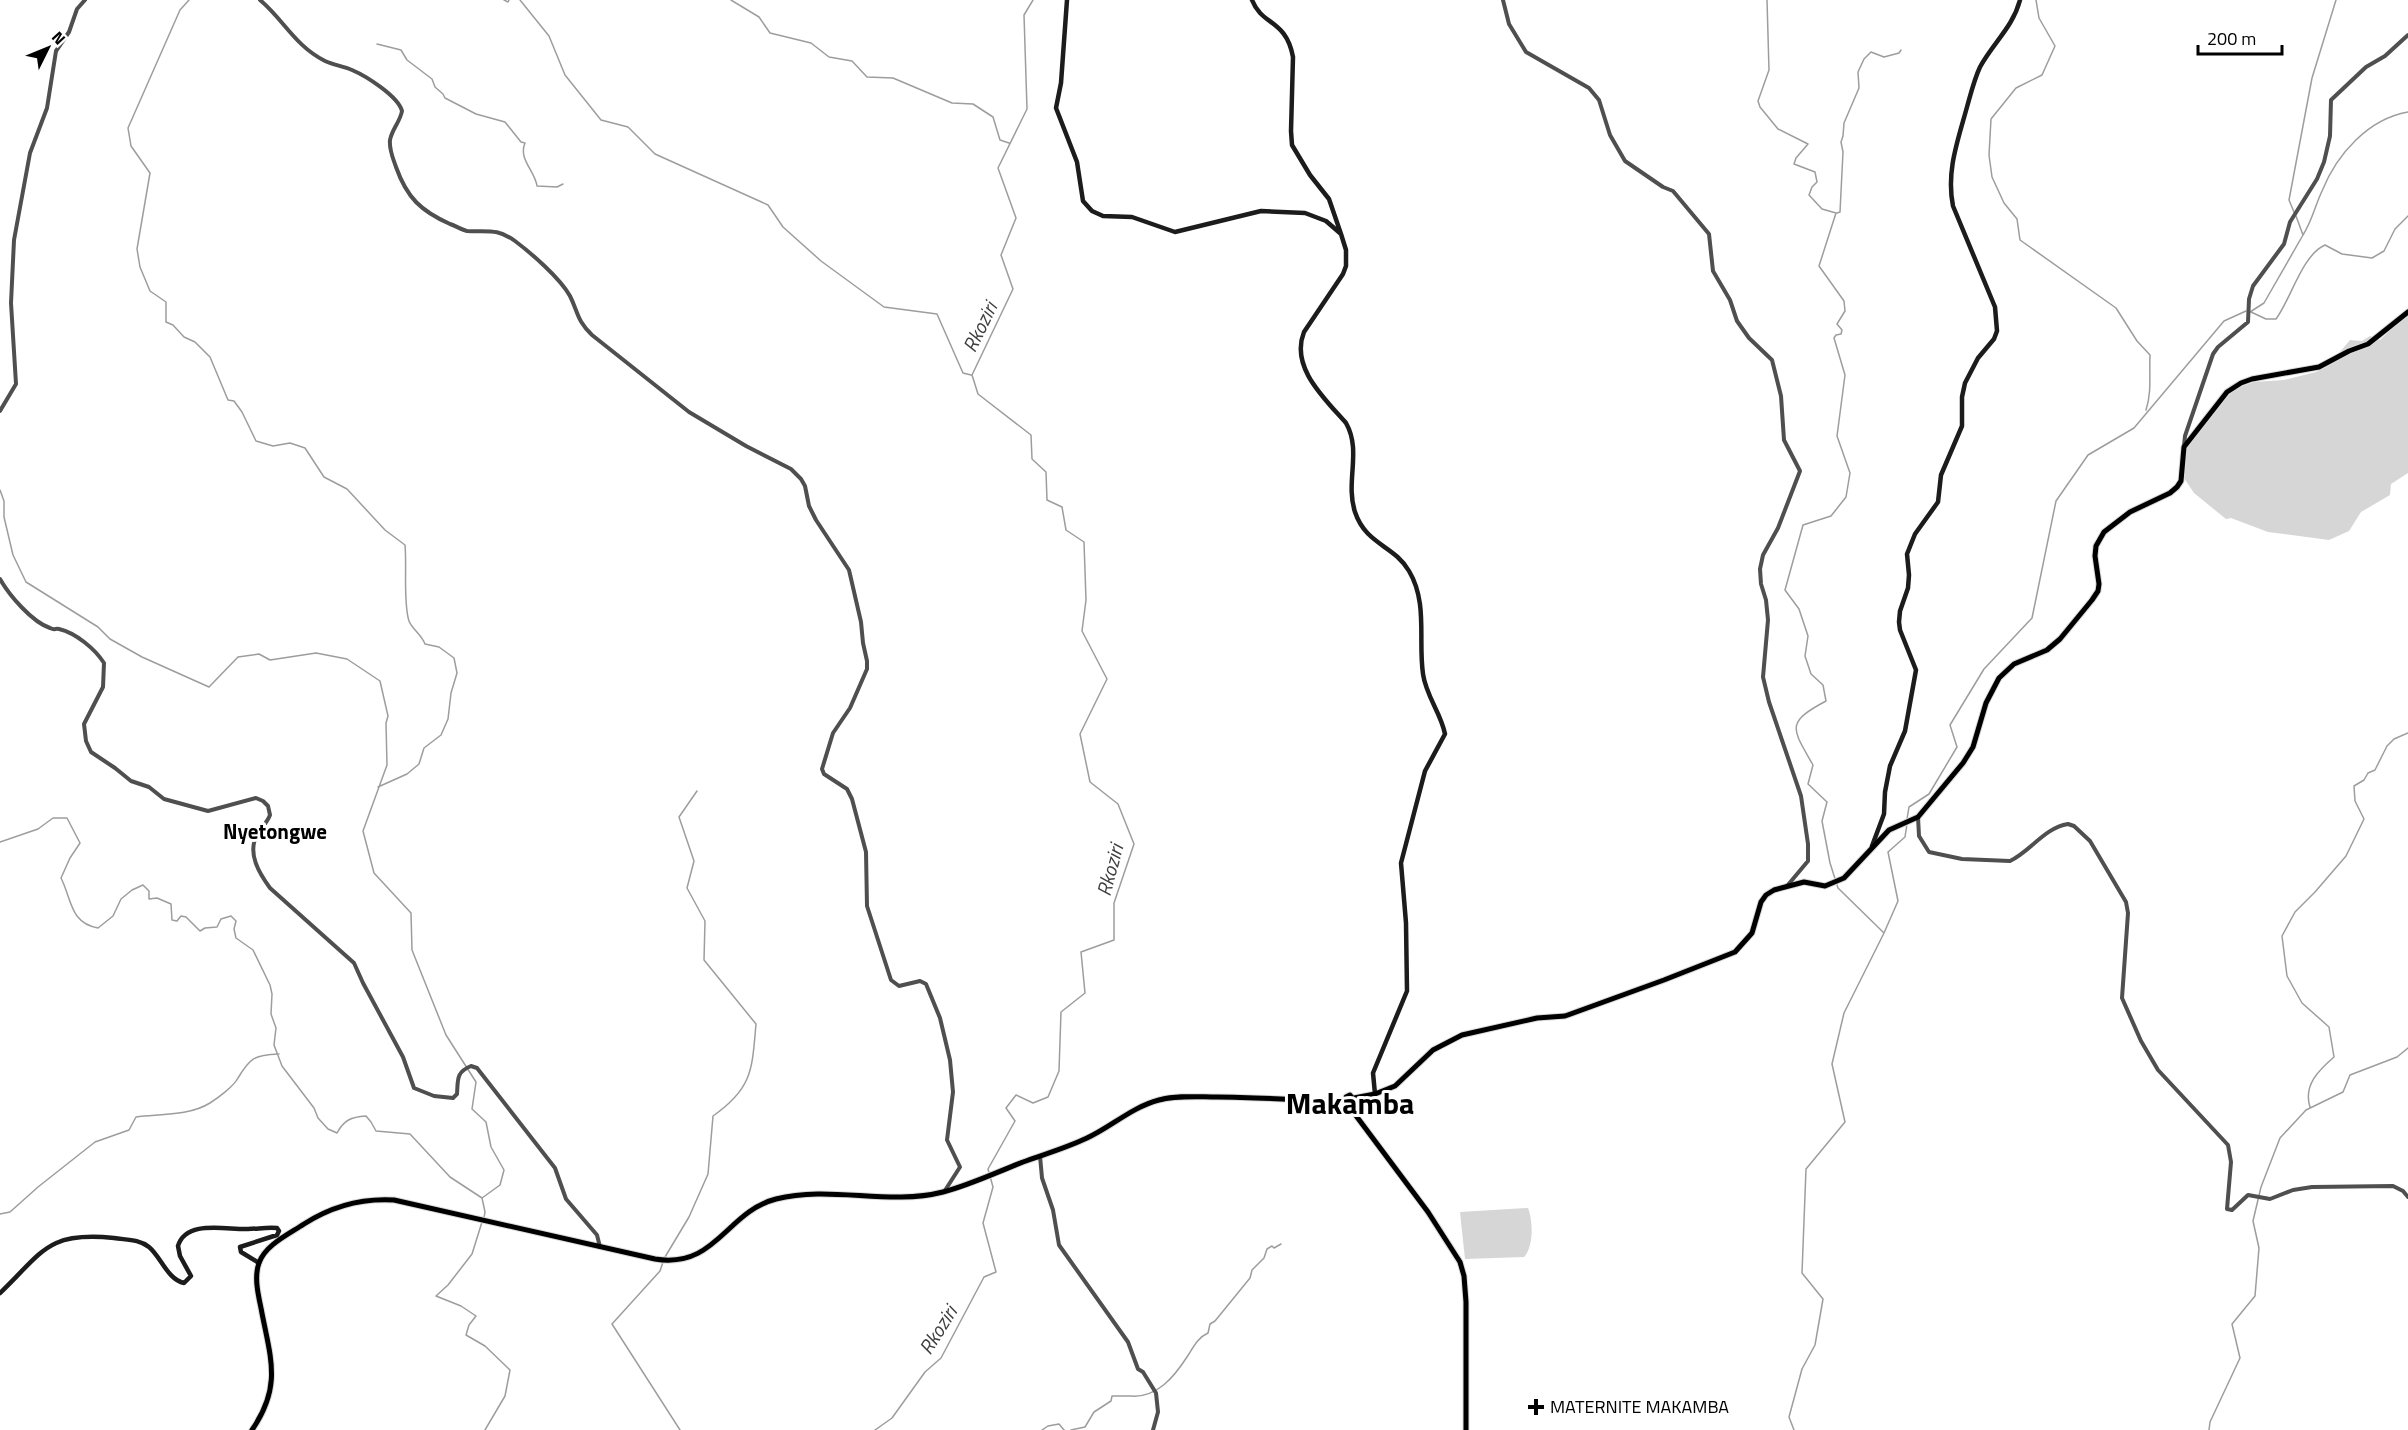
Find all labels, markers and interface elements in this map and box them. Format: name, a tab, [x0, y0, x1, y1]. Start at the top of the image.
north arrow	[18, 18, 78, 78]
scale bar	[2198, 18, 2282, 56]
text: 200 m	[2207, 25, 2256, 52]
text: N	[46, 26, 72, 50]
water label: Rkoziri	[954, 294, 1006, 357]
district label: Nyetongwe	[223, 815, 327, 847]
water label: Rkoziri	[1088, 838, 1132, 899]
district label: Makamba	[1286, 1080, 1414, 1126]
water label: Rkoziri	[910, 1297, 966, 1360]
place label: MATERNITE MAKAMBA	[1550, 1393, 1729, 1420]
marker: MATERNITE MAKAMBA	[1527, 1398, 1545, 1416]

